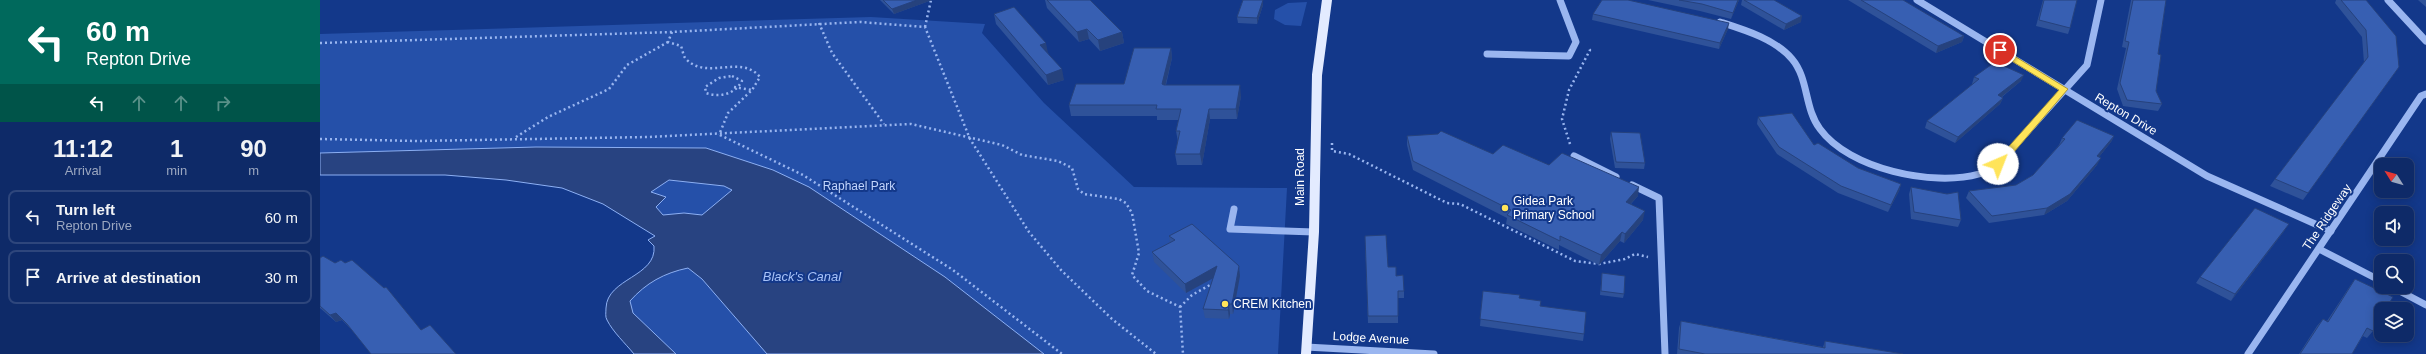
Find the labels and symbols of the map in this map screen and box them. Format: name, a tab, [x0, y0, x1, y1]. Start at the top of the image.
pin	[1983, 33, 2017, 67]
street label: Repton Drive	[2092, 90, 2160, 138]
position arrow	[1977, 143, 2019, 185]
street label: Main Road	[1293, 148, 1307, 206]
north arrow	[2374, 158, 2414, 198]
park label: Raphael Park	[823, 179, 896, 193]
street label: The Ridgeway	[2300, 181, 2354, 253]
place label: Gidea Park Primary School	[1513, 194, 1594, 222]
marker: Gidea Park Primary School	[1500, 203, 1510, 213]
water label: Black's Canal	[763, 269, 842, 284]
place label: CREM Kitchen	[1233, 297, 1312, 311]
marker: CREM Kitchen	[1220, 299, 1230, 309]
street label: Lodge Avenue	[1332, 329, 1410, 347]

